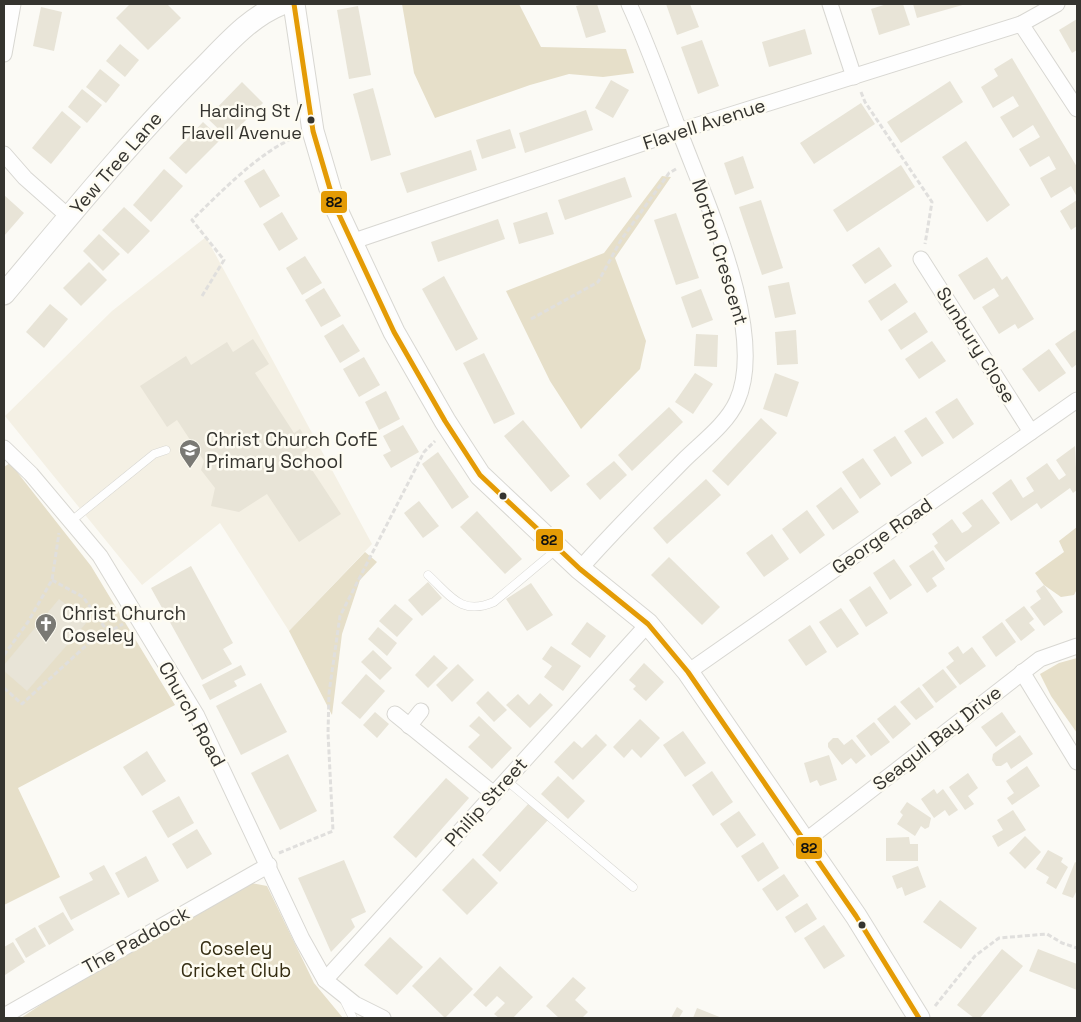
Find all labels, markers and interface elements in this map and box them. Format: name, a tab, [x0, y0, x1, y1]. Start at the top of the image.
street label: Flavell Avenue	[640, 92, 768, 156]
place label: Harding St / Flavell Avenue	[181, 99, 302, 144]
street label: Yew Tree Lane	[64, 106, 168, 220]
marker: Harding St / Flavell Avenue	[306, 115, 316, 125]
street label: Norton Crescent	[686, 176, 754, 328]
line badge: 82	[320, 190, 348, 214]
text: 82	[326, 193, 342, 211]
street label: Sunbury Close	[930, 282, 1022, 408]
place label: Christ Church CofE Primary School	[206, 427, 378, 474]
school or university icon: Christ Church CofE Primary School	[178, 438, 202, 469]
unlabelled marker	[498, 491, 508, 501]
street label: George Road	[827, 492, 937, 580]
line badge: 82	[535, 528, 564, 552]
text: 82	[541, 531, 557, 549]
place label: Christ Church Coseley	[62, 601, 186, 648]
church icon: Christ Church Coseley	[34, 612, 58, 643]
street label: Church Road	[153, 657, 231, 771]
street label: Seagull Bay Drive	[868, 680, 1006, 796]
street label: Philip Street	[439, 752, 533, 852]
line badge: 82	[795, 836, 823, 860]
text: 82	[801, 839, 817, 857]
street label: The Paddock	[78, 900, 194, 980]
unlabelled marker	[857, 920, 867, 930]
park label: Coseley Cricket Club	[181, 936, 291, 983]

